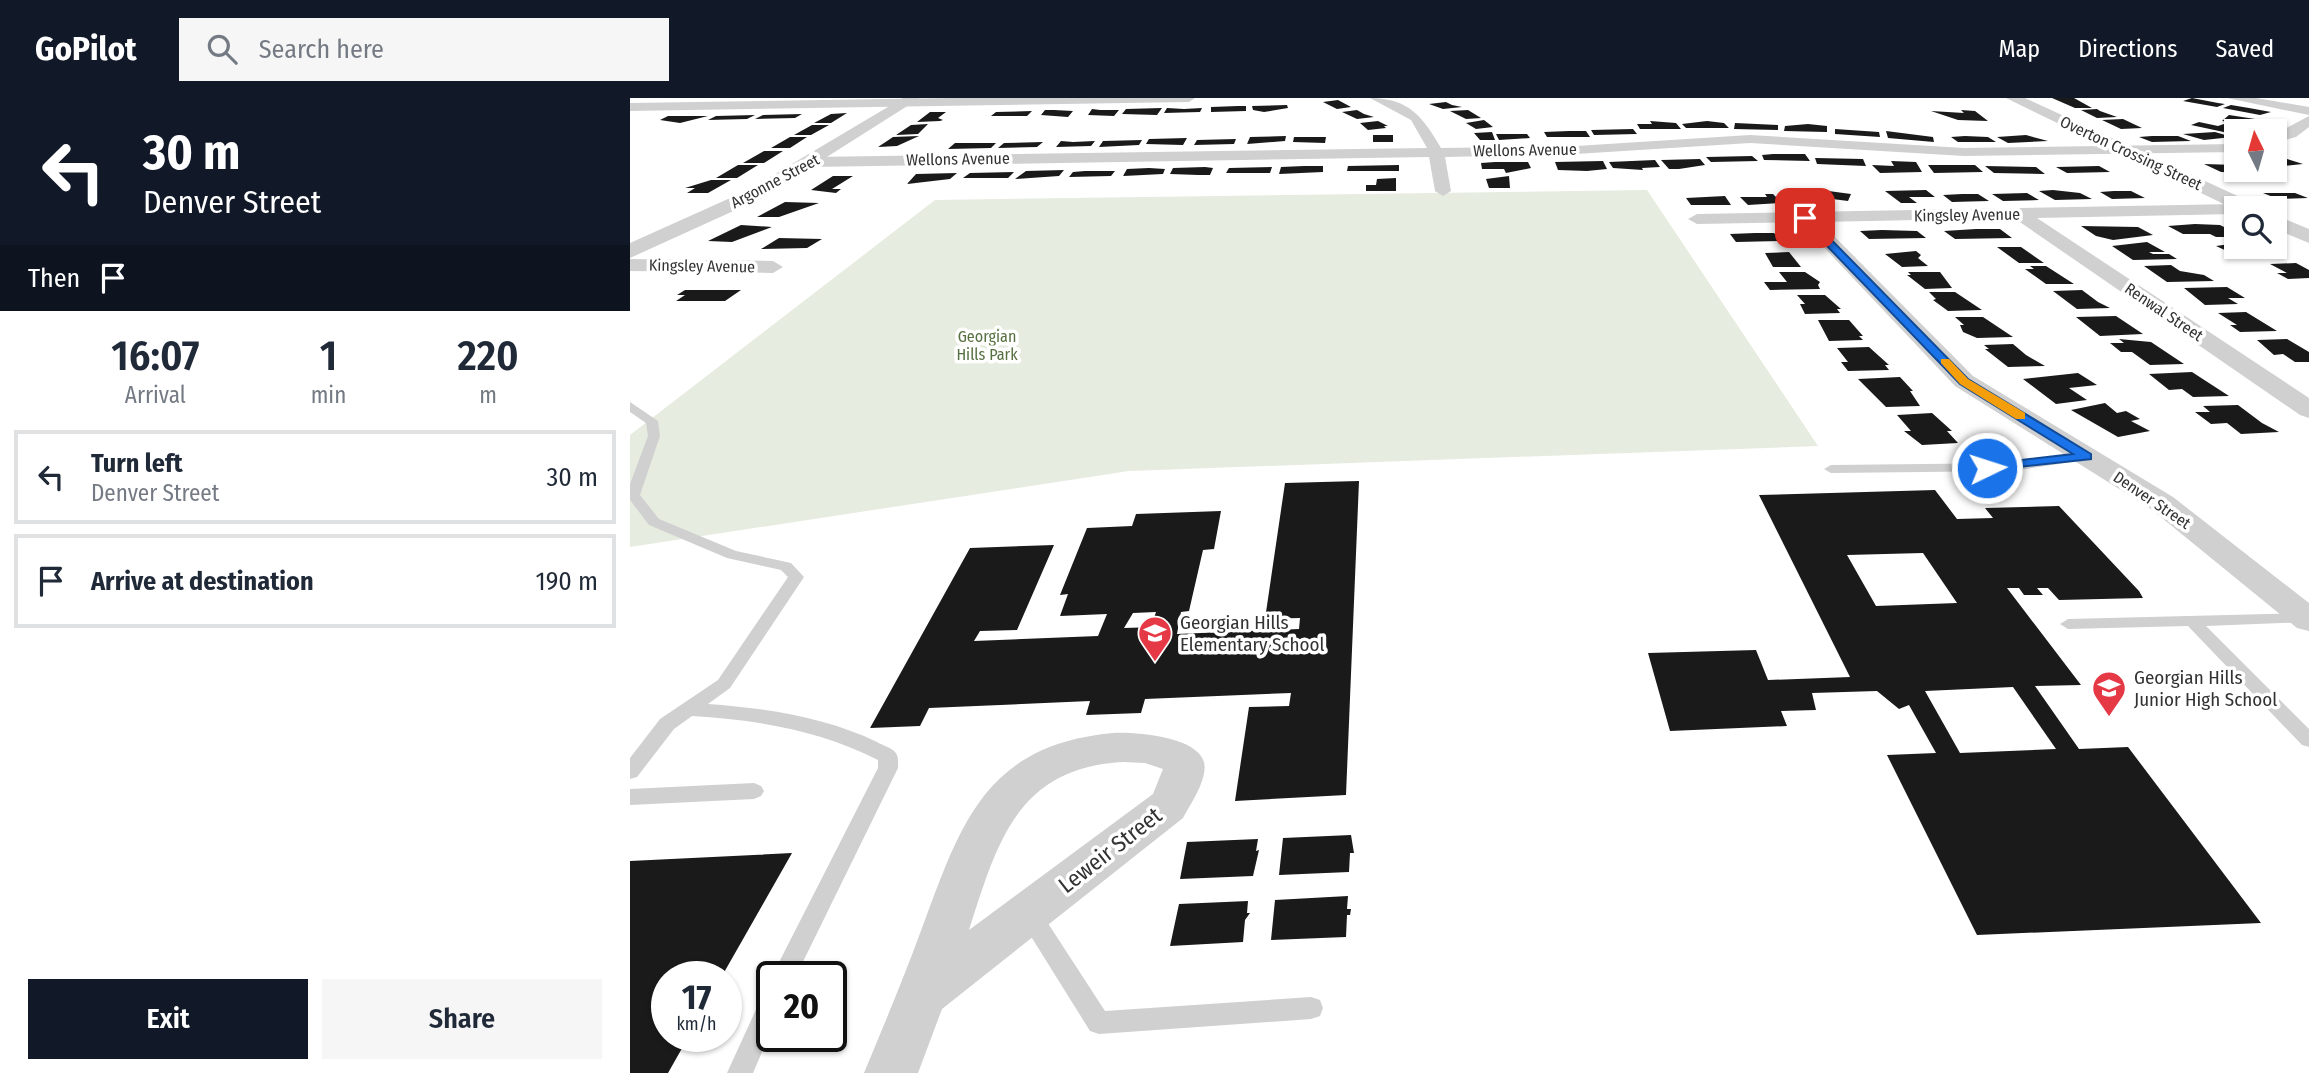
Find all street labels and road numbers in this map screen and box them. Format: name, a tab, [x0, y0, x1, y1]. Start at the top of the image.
street label: Overton Crossing Street	[2057, 112, 2206, 195]
street label: Wellons Avenue	[1473, 140, 1577, 160]
street label: Argonne Street	[728, 149, 823, 212]
street label: Wellons Avenue	[906, 149, 1010, 169]
street label: Kingsley Avenue	[1914, 205, 2020, 225]
street label: Kingsley Avenue	[649, 256, 755, 276]
street label: Renwal Street	[2121, 279, 2207, 345]
street label: Denver Street	[2110, 467, 2195, 533]
street label: Leweir Street	[1053, 801, 1168, 899]

